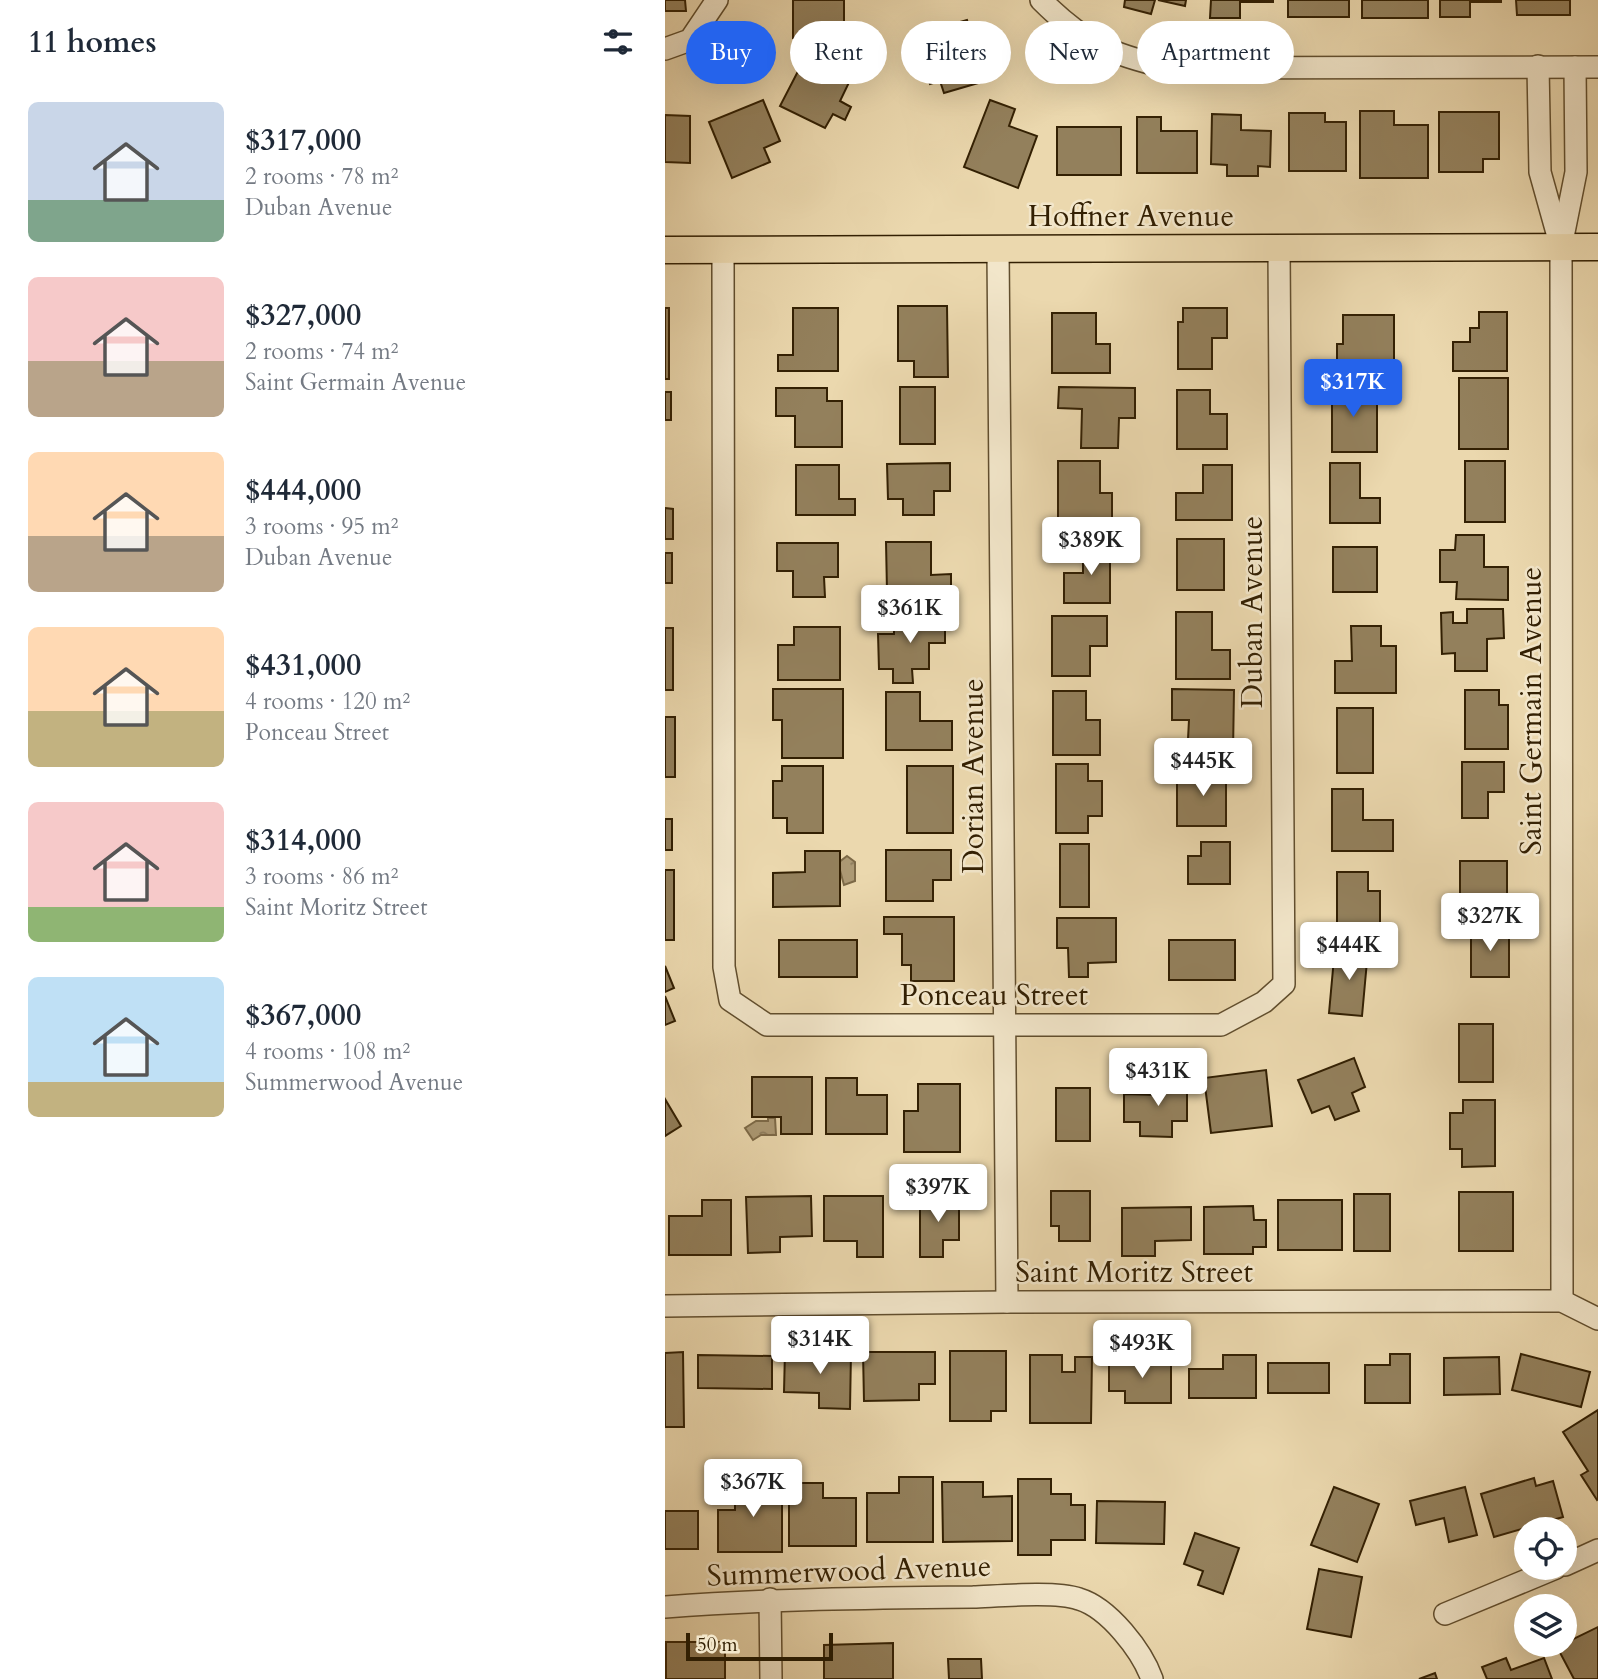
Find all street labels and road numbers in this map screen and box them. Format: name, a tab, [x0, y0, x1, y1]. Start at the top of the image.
street label: Hoffner Avenue	[1028, 196, 1234, 237]
street label: Duban Avenue	[1232, 516, 1273, 708]
street label: Saint Germain Avenue	[1511, 567, 1552, 855]
street label: Dorian Avenue	[953, 678, 994, 874]
street label: Ponceau Street	[900, 975, 1089, 1016]
street label: Saint Moritz Street	[1015, 1252, 1254, 1293]
street label: Summerwood Avenue	[706, 1546, 992, 1596]

